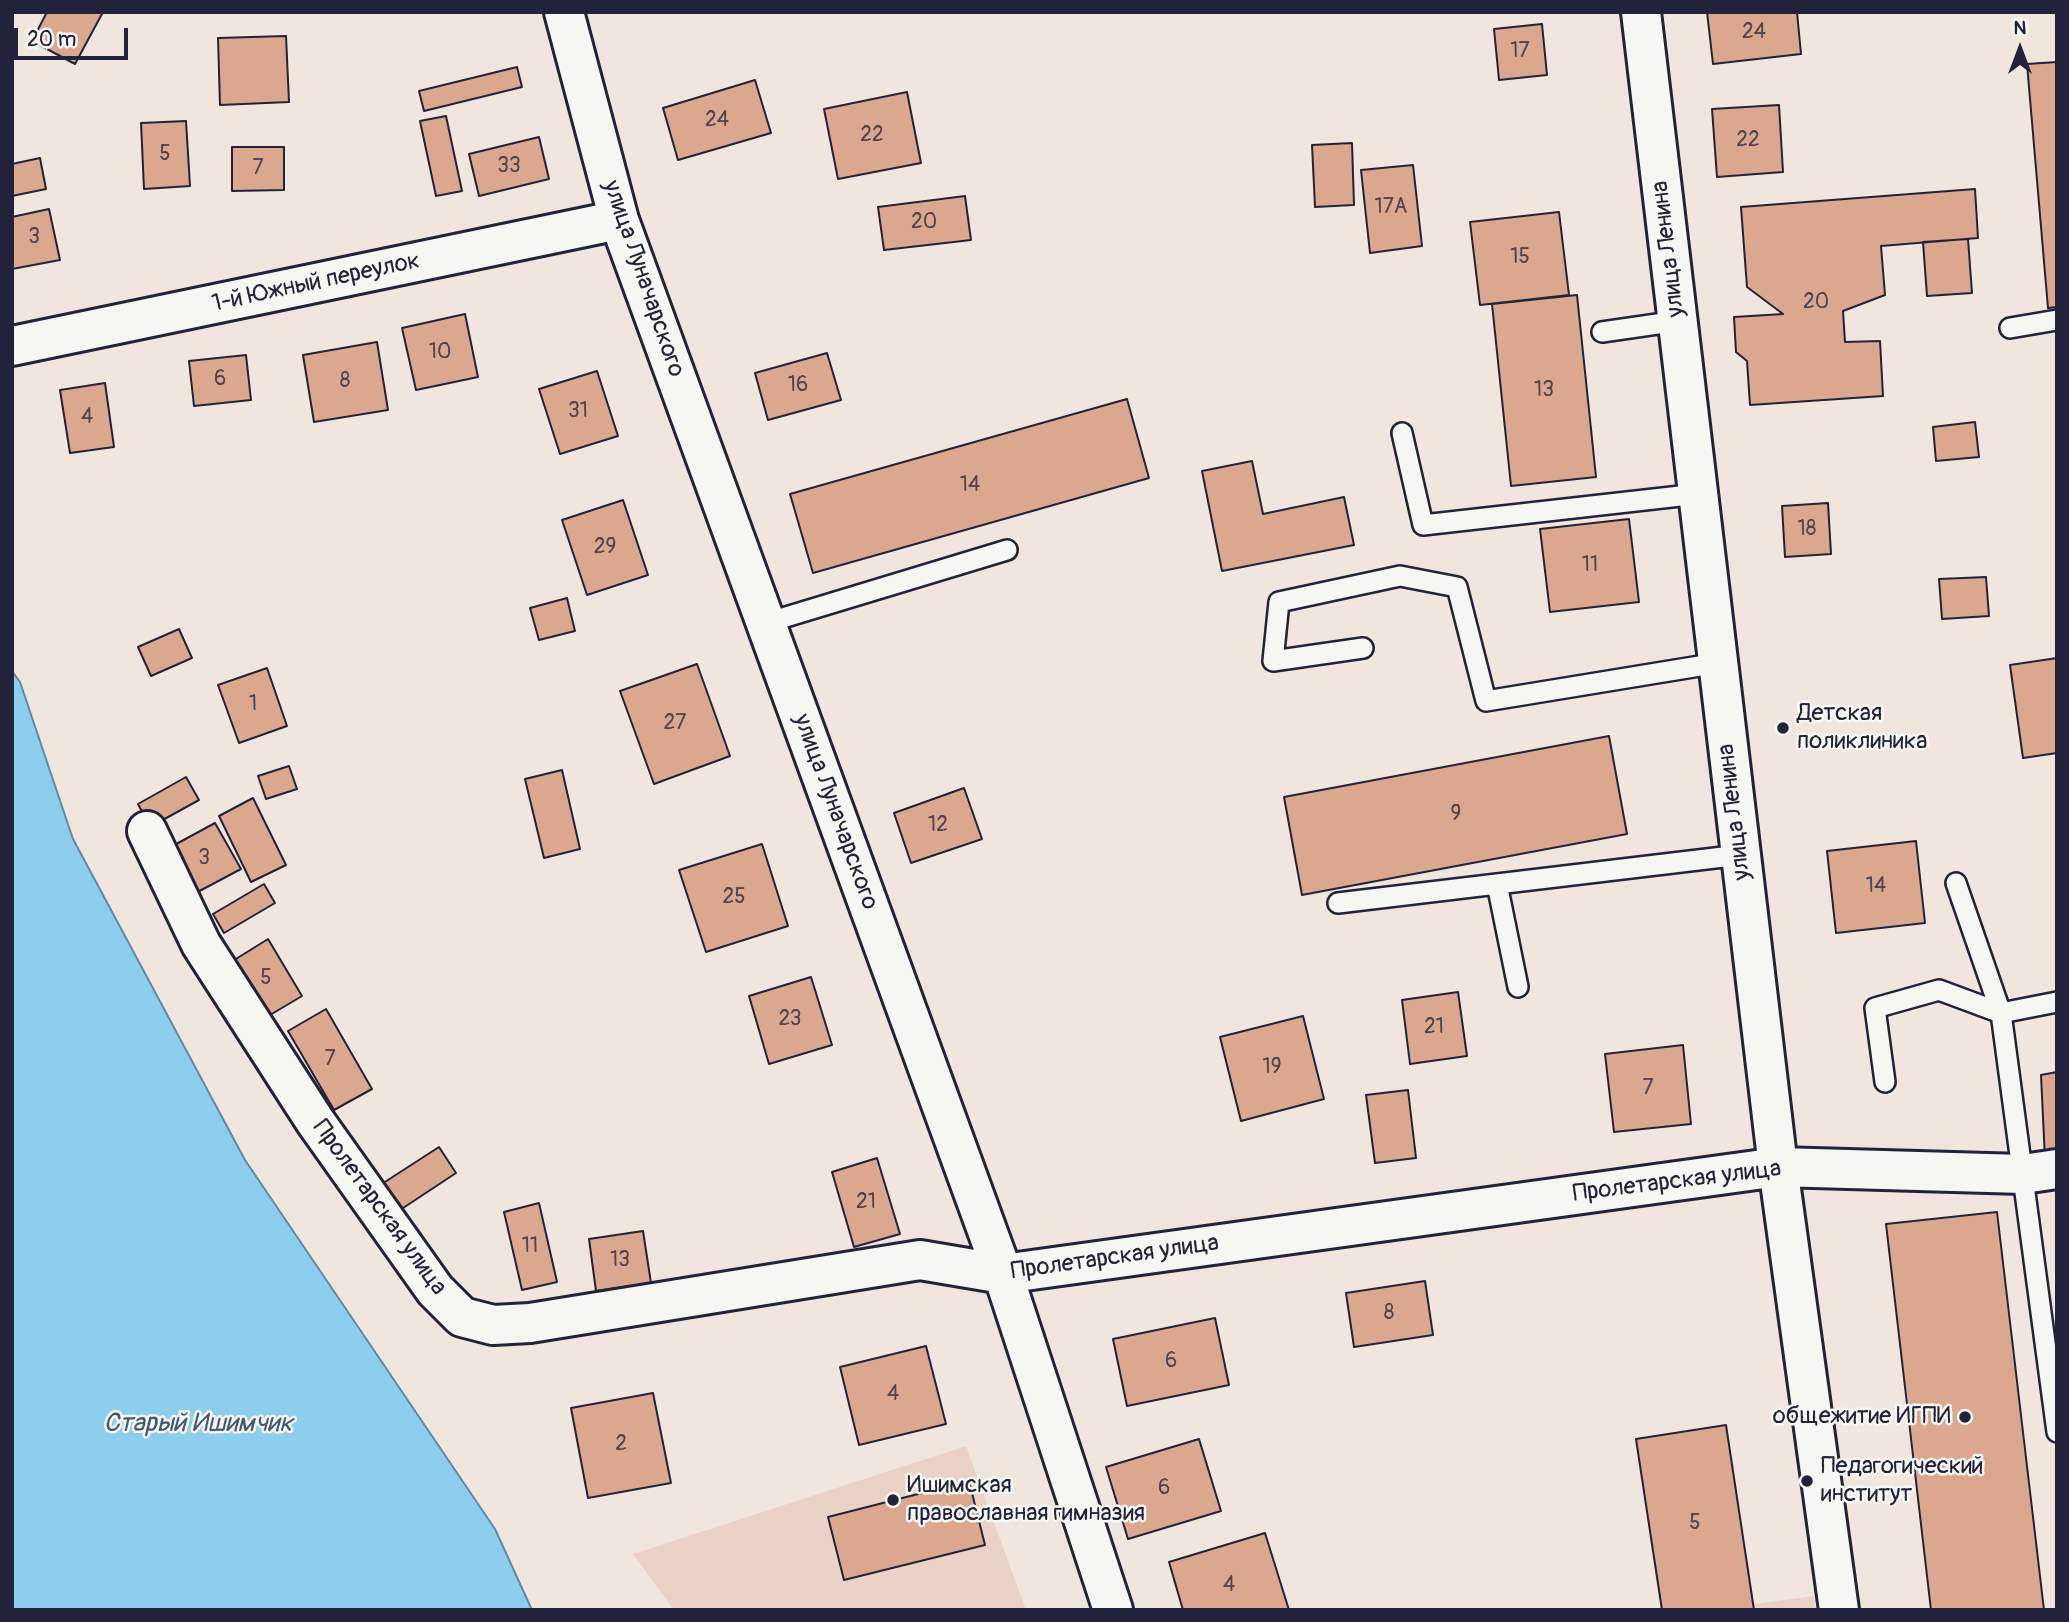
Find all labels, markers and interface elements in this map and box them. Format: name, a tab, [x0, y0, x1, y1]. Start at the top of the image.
scale bar	[18, 14, 131, 58]
north arrow	[1985, 14, 2055, 84]
text: N	[2014, 16, 2026, 40]
house number: 24	[1742, 20, 1766, 46]
text: 20 m	[27, 26, 76, 53]
house number: 17	[1510, 39, 1530, 65]
house number: 24	[705, 108, 729, 134]
house number: 22	[860, 123, 884, 149]
house number: 22	[1736, 128, 1760, 154]
house number: 5	[159, 142, 171, 168]
house number: 33	[497, 154, 521, 180]
house number: 7	[252, 156, 264, 182]
street label: улица Луначарского	[596, 177, 690, 381]
street label: улица Ленина	[1646, 179, 1692, 319]
house number: 17А	[1375, 195, 1407, 221]
house number: 20	[911, 210, 937, 236]
house number: 3	[28, 225, 40, 251]
house number: 15	[1510, 245, 1530, 271]
street label: 1-й Южный переулок	[209, 247, 423, 319]
house number: 20	[1803, 290, 1829, 316]
house number: 10	[429, 340, 451, 366]
house number: 6	[214, 367, 226, 393]
house number: 8	[340, 369, 350, 395]
house number: 16	[788, 373, 808, 399]
house number: 13	[1534, 378, 1554, 404]
house number: 31	[568, 399, 588, 425]
house number: 4	[81, 405, 93, 431]
house number: 14	[960, 473, 980, 499]
house number: 18	[1798, 517, 1816, 543]
house number: 29	[594, 535, 616, 561]
house number: 11	[1582, 553, 1598, 579]
house number: 1	[249, 692, 257, 718]
place label: Детская поликлиника	[1797, 700, 1927, 756]
street label: улица Луначарского	[786, 710, 884, 914]
house number: 27	[664, 711, 686, 737]
marker: Детская поликлиника	[1775, 720, 1791, 736]
street label: улица Ленина	[1712, 742, 1758, 882]
house number: 9	[1451, 802, 1461, 828]
house number: 12	[928, 813, 948, 839]
house number: 3	[198, 846, 210, 872]
house number: 14	[1866, 874, 1886, 900]
house number: 25	[722, 885, 746, 911]
house number: 5	[260, 966, 272, 992]
house number: 23	[779, 1007, 801, 1033]
house number: 21	[1424, 1015, 1444, 1041]
house number: 7	[324, 1047, 336, 1073]
house number: 19	[1262, 1055, 1282, 1081]
house number: 7	[1642, 1076, 1654, 1102]
street label: Пролетарская улица	[306, 1115, 452, 1301]
street label: Пролетарская улица	[1571, 1155, 1783, 1209]
house number: 21	[856, 1190, 876, 1216]
street label: Пролетарская улица	[1009, 1229, 1221, 1287]
house number: 11	[522, 1234, 538, 1260]
house number: 13	[610, 1248, 630, 1274]
house number: 8	[1384, 1301, 1394, 1327]
house number: 6	[1165, 1349, 1177, 1375]
house number: 4	[887, 1382, 899, 1408]
place label: общежитие ИГПИ	[1773, 1403, 1951, 1431]
water label: Старый Ишимчик	[103, 1408, 293, 1440]
marker: общежитие ИГПИ	[1957, 1409, 1973, 1425]
house number: 2	[615, 1432, 627, 1458]
place label: Педагогический институт	[1821, 1453, 1983, 1509]
place label: Ишимская православная гимназия	[907, 1472, 1145, 1528]
marker: Педагогический институт	[1799, 1473, 1815, 1489]
house number: 6	[1158, 1476, 1170, 1502]
marker: Ишимская православная гимназия	[885, 1492, 901, 1508]
house number: 5	[1689, 1511, 1701, 1537]
house number: 4	[1223, 1573, 1235, 1599]

